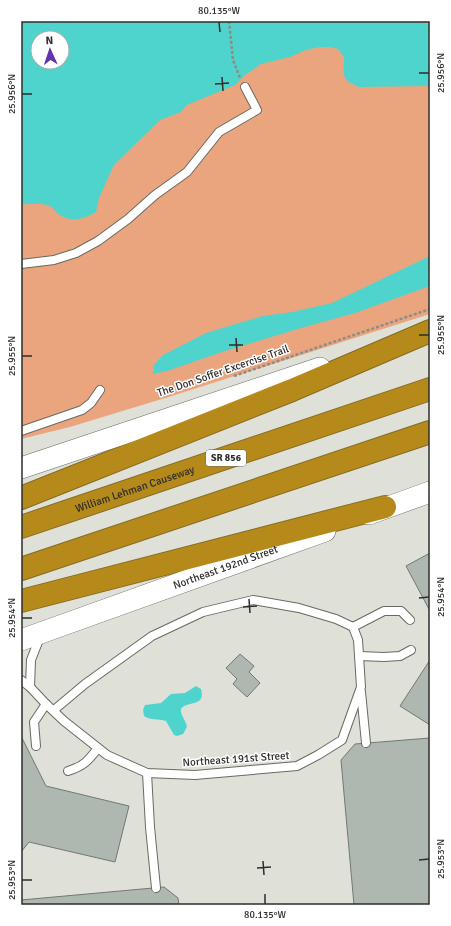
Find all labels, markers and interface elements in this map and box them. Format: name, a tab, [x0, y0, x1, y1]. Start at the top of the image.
text: 80.135°W	[198, 5, 240, 17]
north arrow	[30, 30, 70, 70]
text: N	[45, 34, 54, 47]
text: 25.956°N	[435, 53, 447, 93]
text: 25.956°N	[6, 74, 18, 114]
text: 25.955°N	[435, 315, 447, 355]
text: 25.955°N	[6, 336, 18, 376]
street label: The Don Soffer Excercise Trail	[155, 342, 291, 400]
road number: SR 856	[206, 450, 246, 466]
street label: William Lehman Causeway	[73, 462, 197, 515]
street label: Northeast 192nd Street	[171, 542, 280, 592]
text: 25.954°N	[435, 577, 447, 617]
text: 25.954°N	[6, 598, 18, 638]
street label: Northeast 191st Street	[182, 749, 290, 769]
text: 25.953°N	[435, 839, 447, 879]
text: 25.953°N	[6, 860, 18, 900]
text: 80.135°W	[244, 909, 286, 921]

